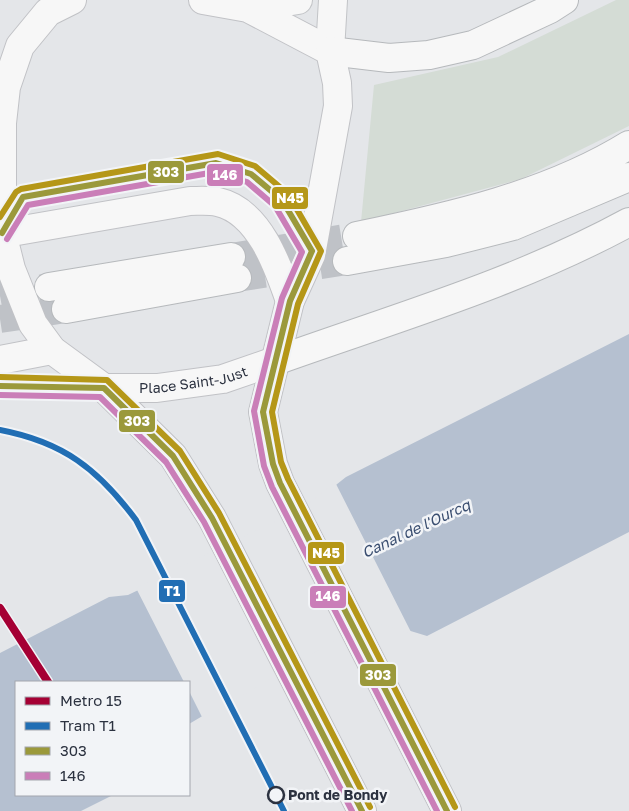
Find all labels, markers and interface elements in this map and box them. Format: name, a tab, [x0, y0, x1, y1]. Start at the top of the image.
line badge: 303	[147, 160, 185, 184]
text: 303	[153, 163, 179, 180]
line badge: 146	[206, 163, 244, 187]
text: 146	[213, 166, 238, 183]
line badge: N45	[271, 186, 309, 210]
text: N45	[276, 189, 304, 206]
street label: Place Saint-Just	[139, 362, 250, 396]
line badge: 303	[118, 409, 156, 433]
text: 303	[124, 412, 150, 429]
water label: Canal de l'Ourcq	[359, 494, 474, 561]
line badge: N45	[307, 541, 345, 565]
text: N45	[312, 544, 340, 561]
line badge: T1	[158, 579, 186, 603]
text: T1	[164, 582, 180, 599]
line badge: 146	[309, 585, 347, 609]
text: 146	[316, 587, 341, 604]
line badge: 303	[359, 663, 397, 687]
text: 303	[365, 666, 391, 683]
legend	[15, 681, 190, 796]
text: Metro 15	[60, 691, 122, 709]
text: Tram T1	[60, 716, 116, 734]
text: 303	[60, 741, 87, 759]
text: 146	[60, 766, 86, 784]
marker: Pont de Bondy	[267, 786, 285, 804]
place label: Pont de Bondy	[288, 786, 388, 803]

